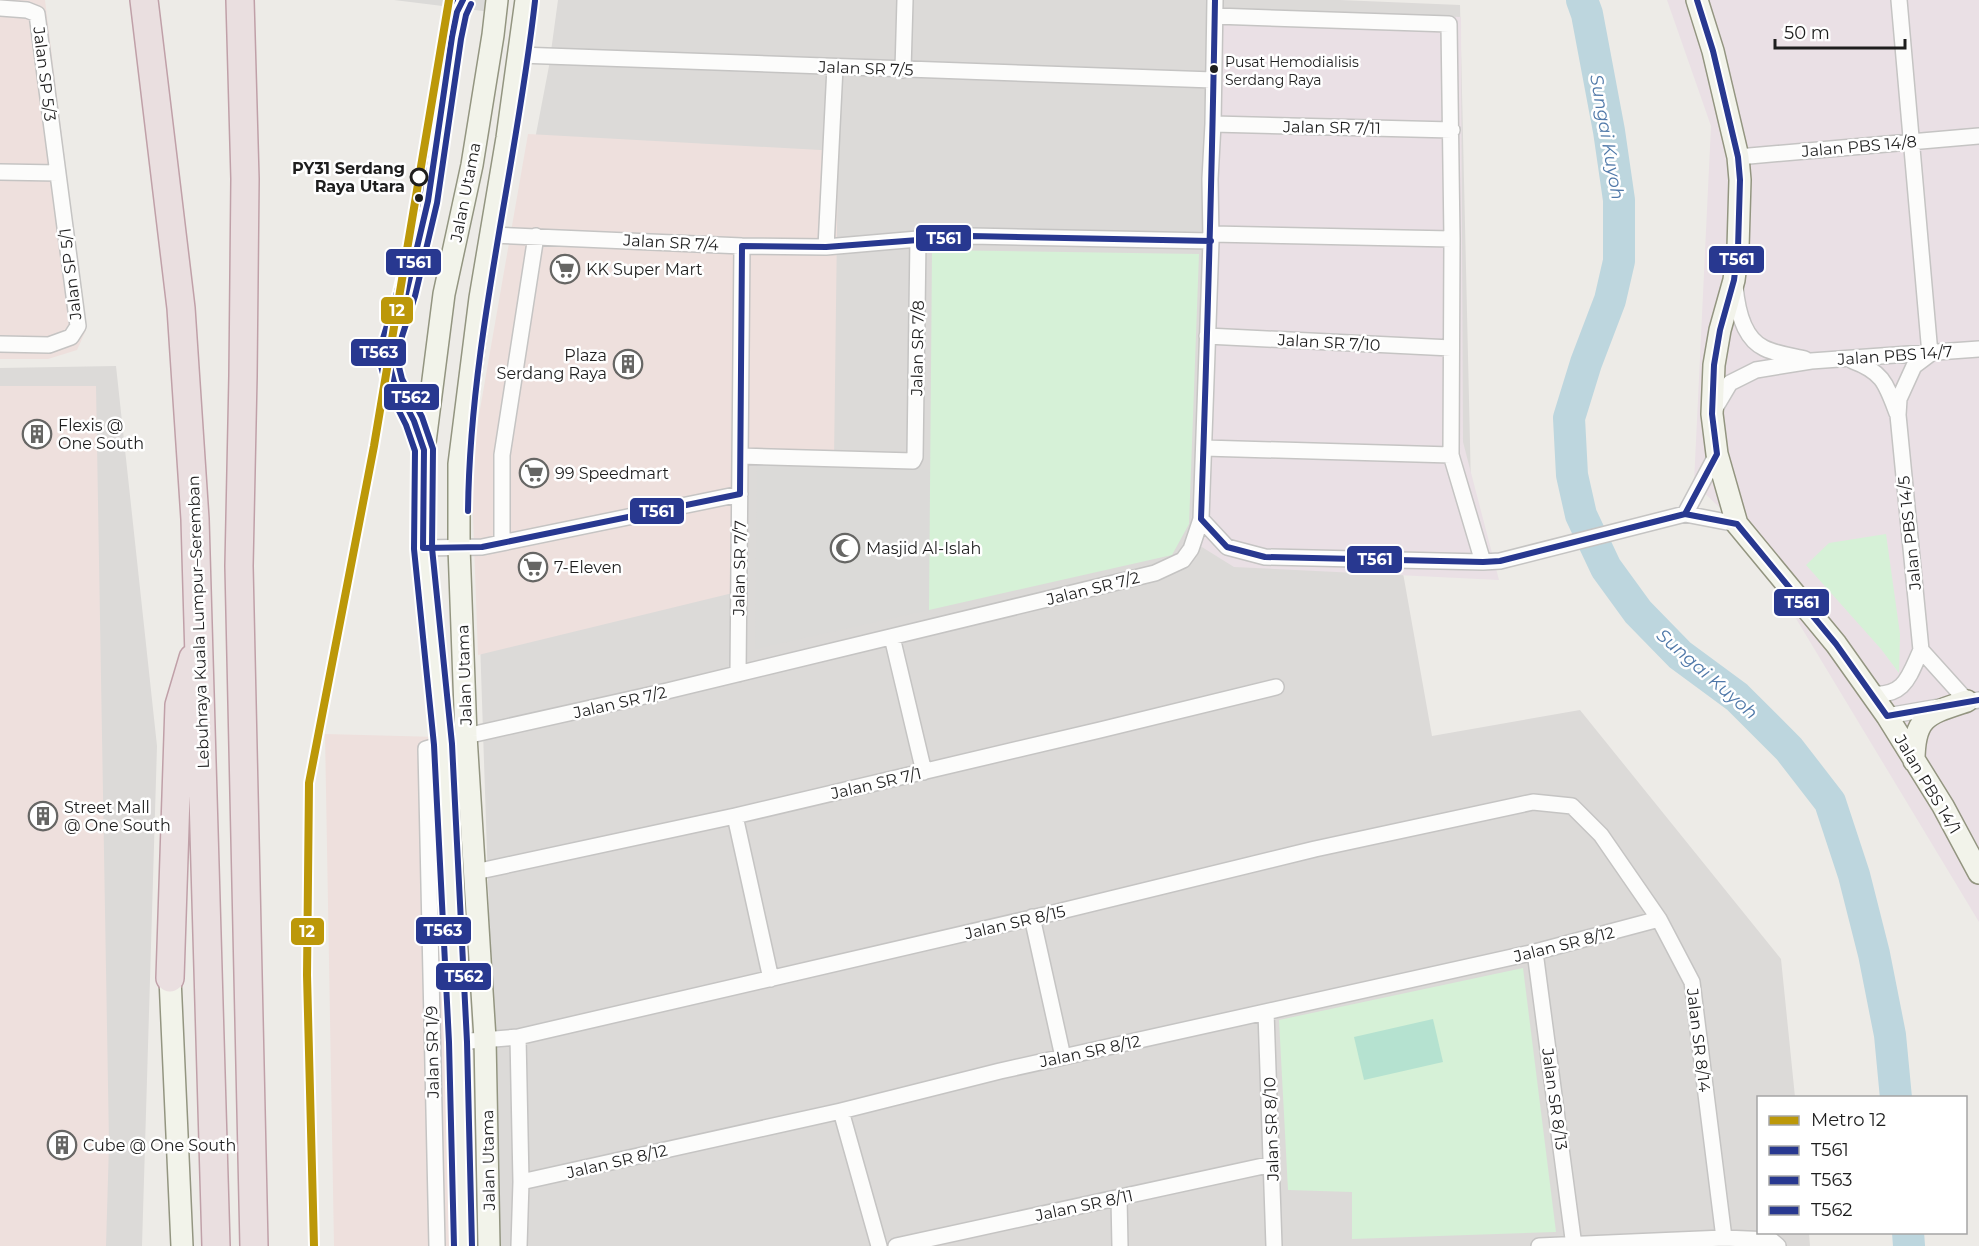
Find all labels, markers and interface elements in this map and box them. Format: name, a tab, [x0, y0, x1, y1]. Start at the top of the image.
scale bar	[1775, 12, 1906, 50]
text: 50 m	[1784, 22, 1830, 44]
street label: Jalan SP 5/3	[29, 25, 60, 122]
place label: Pusat Hemodialisis Serdang Raya	[1225, 53, 1359, 89]
street label: Jalan SR 7/5	[817, 57, 914, 80]
marker: Pusat Hemodialisis Serdang Raya	[1208, 63, 1220, 75]
water label: Sungai Kuyoh	[1585, 73, 1629, 201]
street label: Jalan SR 7/11	[1282, 117, 1381, 138]
street label: Jalan PBS 14/8	[1800, 132, 1917, 161]
street label: Jalan Utama	[446, 141, 484, 244]
place label: PY31 Serdang Raya Utara	[292, 159, 405, 196]
marker: PY31 Serdang Raya Utara	[410, 168, 428, 186]
unlabelled marker	[413, 192, 425, 204]
line badge: T561	[915, 224, 972, 252]
street label: Jalan SP 5/1	[55, 227, 86, 322]
text: T561	[926, 229, 962, 248]
street label: Jalan SR 7/4	[622, 230, 720, 255]
line badge: T561	[1708, 245, 1765, 274]
line badge: T561	[385, 248, 442, 276]
text: T561	[1719, 250, 1755, 269]
text: T561	[396, 253, 432, 272]
supermarket icon: KK Super Mart	[549, 253, 581, 285]
place label: KK Super Mart	[586, 260, 703, 279]
line badge: 12	[380, 296, 414, 325]
street label: Jalan SR 7/8	[907, 300, 928, 397]
text: 12	[389, 301, 405, 320]
street label: Jalan SR 7/10	[1276, 330, 1381, 355]
line badge: T563	[350, 338, 407, 367]
street label: Jalan PBS 14/7	[1836, 342, 1953, 369]
text: T563	[360, 343, 398, 362]
place label: Plaza Serdang Raya	[497, 346, 607, 383]
building icon: Plaza Serdang Raya	[612, 348, 644, 380]
line badge: T562	[383, 383, 440, 411]
text: T562	[392, 388, 430, 407]
place label: Flexis @ One South	[58, 416, 144, 453]
building icon: Flexis @ One South	[21, 418, 53, 450]
supermarket icon: 99 Speedmart	[518, 457, 550, 489]
place label: 99 Speedmart	[555, 464, 670, 483]
street label: Lebuhraya Kuala Lumpur–Seremban	[184, 475, 213, 769]
street label: Jalan PBS 14/5	[1894, 475, 1925, 592]
line badge: T561	[629, 497, 685, 525]
text: T561	[639, 502, 675, 521]
street label: Jalan SR 7/7	[729, 520, 750, 617]
mosque icon: Masjid Al-Islah	[829, 532, 861, 564]
place label: Masjid Al-Islah	[866, 539, 981, 558]
line badge: T561	[1346, 545, 1403, 574]
text: T561	[1357, 550, 1393, 569]
supermarket icon: 7-Eleven	[517, 551, 549, 583]
place label: 7-Eleven	[554, 558, 622, 577]
street label: Jalan SR 7/2	[1044, 568, 1142, 609]
line badge: T561	[1773, 588, 1830, 617]
text: T561	[1784, 593, 1820, 612]
street label: Jalan Utama	[453, 624, 476, 727]
water label: Sungai Kuyoh	[1652, 624, 1762, 724]
street label: Jalan SR 7/2	[571, 683, 669, 723]
street label: Jalan PBS 14/1	[1890, 730, 1965, 837]
street label: Jalan SR 7/1	[828, 764, 923, 803]
place label: Street Mall @ One South	[64, 798, 171, 835]
building icon: Street Mall @ One South	[27, 800, 59, 832]
street label: Jalan SR 8/15	[962, 902, 1067, 944]
line badge: T563	[415, 916, 472, 945]
line badge: 12	[290, 917, 325, 946]
text: T563	[424, 921, 462, 940]
text: 12	[299, 922, 315, 941]
street label: Jalan SR 8/12	[1511, 923, 1616, 966]
line badge: T562	[435, 962, 492, 991]
text: T562	[445, 967, 483, 986]
street label: Jalan SR 8/14	[1683, 986, 1714, 1093]
street label: Jalan SR 1/9	[422, 1005, 443, 1100]
street label: Jalan SR 8/12	[1037, 1032, 1142, 1072]
street label: Jalan SR 8/13	[1538, 1046, 1571, 1151]
street label: Jalan SR 8/10	[1260, 1077, 1283, 1182]
legend	[1757, 1096, 1967, 1234]
street label: Jalan Utama	[478, 1109, 499, 1212]
text: Metro 12	[1811, 1109, 1886, 1131]
building icon: Cube @ One South	[46, 1129, 78, 1161]
place label: Cube @ One South	[83, 1136, 236, 1155]
text: T561	[1811, 1139, 1849, 1161]
street label: Jalan SR 8/12	[564, 1141, 669, 1183]
text: T563	[1811, 1169, 1853, 1191]
street label: Jalan SR 8/11	[1033, 1186, 1135, 1225]
text: T562	[1811, 1199, 1853, 1221]

